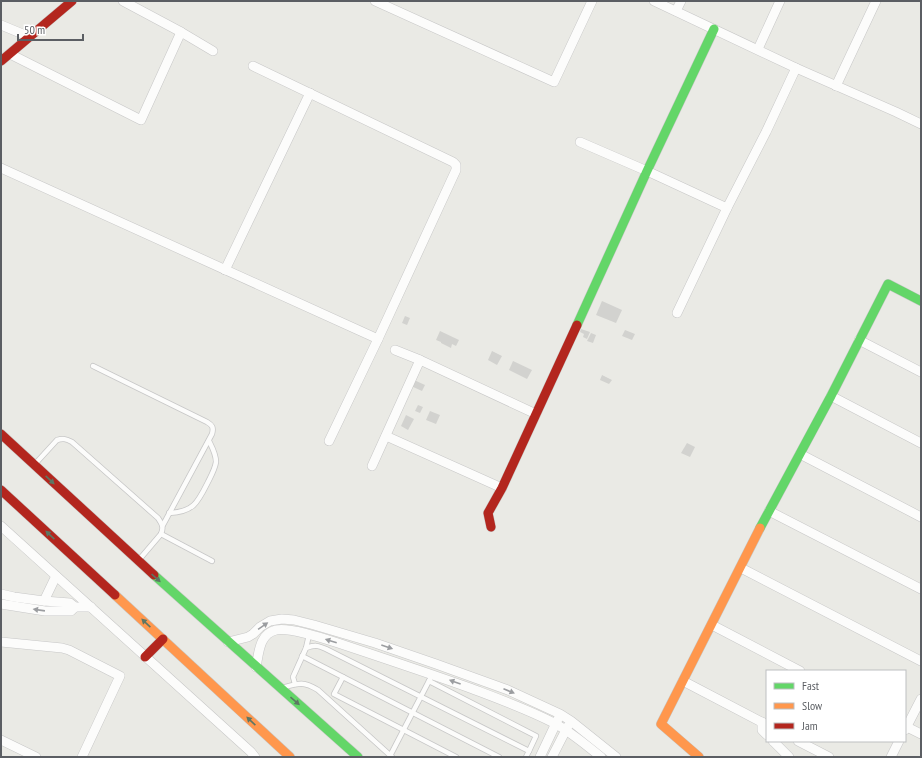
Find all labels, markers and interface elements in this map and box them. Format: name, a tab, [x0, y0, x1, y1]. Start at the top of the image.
scale bar	[18, 16, 83, 42]
text: 50 m	[24, 22, 45, 37]
one-way arrow	[45, 475, 55, 485]
one-way arrow	[45, 530, 55, 540]
one-way arrow	[151, 573, 161, 582]
one-way arrow	[33, 607, 45, 613]
one-way arrow	[141, 618, 151, 628]
one-way arrow	[257, 622, 268, 630]
one-way arrow	[325, 638, 337, 644]
one-way arrow	[381, 645, 393, 651]
legend	[766, 670, 906, 742]
text: Fast	[802, 678, 820, 693]
one-way arrow	[448, 679, 460, 685]
one-way arrow	[504, 688, 515, 694]
one-way arrow	[290, 697, 300, 706]
text: Slow	[802, 698, 823, 713]
one-way arrow	[247, 717, 256, 726]
text: Jam	[801, 718, 818, 733]

